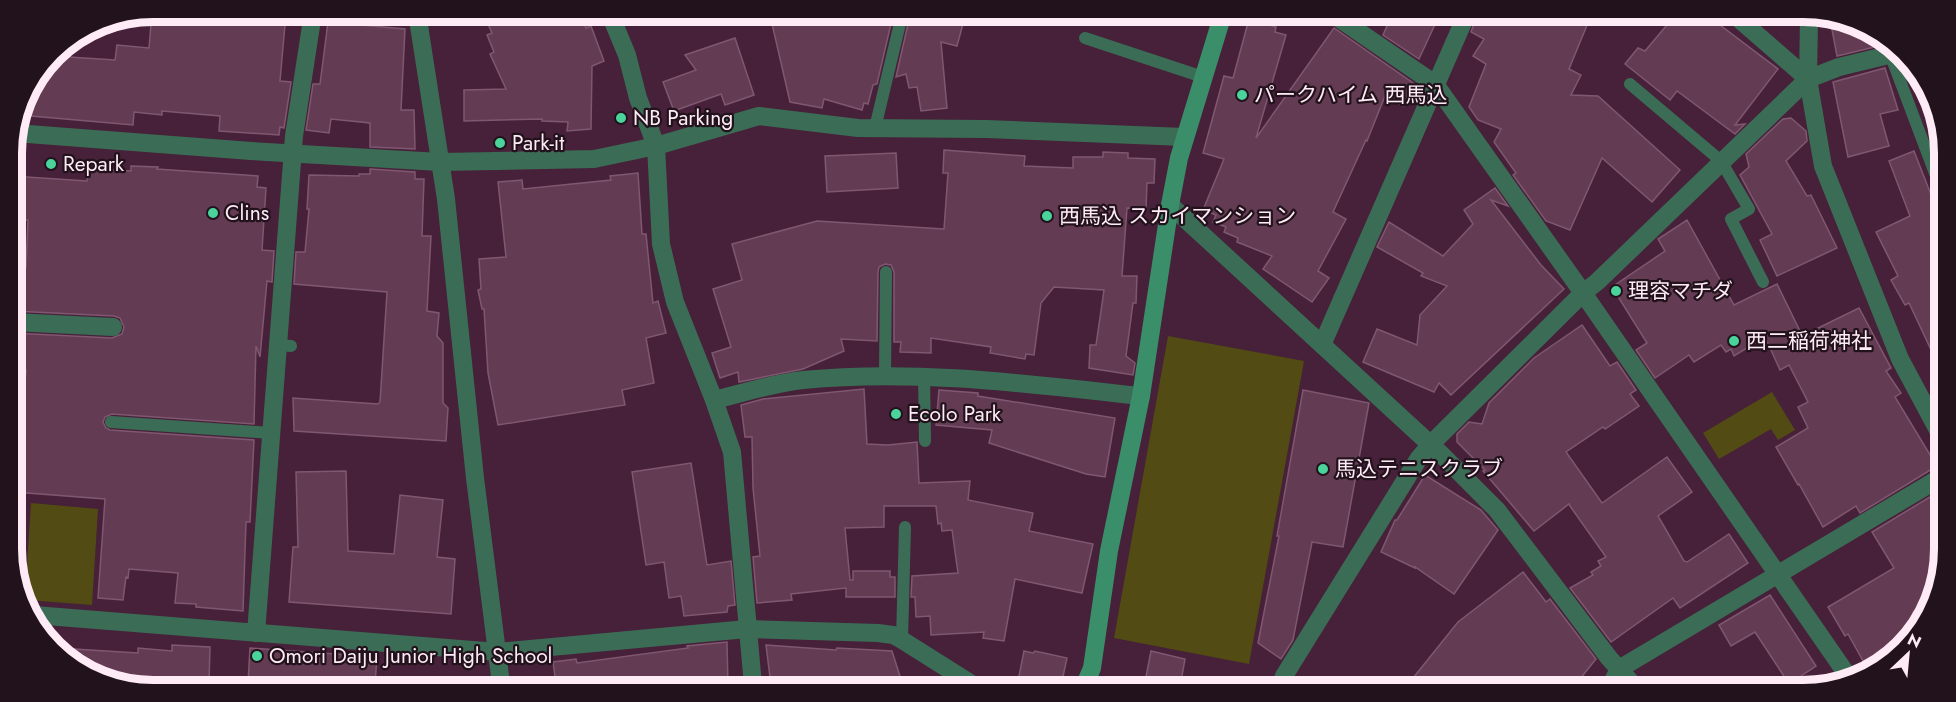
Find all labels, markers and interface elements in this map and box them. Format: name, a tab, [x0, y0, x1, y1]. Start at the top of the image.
place label: パークハイム 西馬込	[1254, 80, 1447, 110]
marker: パークハイム 西馬込	[1235, 88, 1249, 102]
place label: NB Parking	[633, 103, 733, 133]
marker: NB Parking	[614, 111, 628, 125]
place label: Park-it	[512, 128, 564, 158]
marker: Park-it	[493, 136, 507, 150]
place label: Repark	[63, 149, 125, 179]
marker: Repark	[44, 157, 58, 171]
place label: Clins	[225, 198, 269, 228]
place label: 西馬込 スカイマンション	[1059, 201, 1296, 231]
marker: Clins	[206, 206, 220, 220]
marker: 西馬込 スカイマンション	[1040, 209, 1054, 223]
place label: 理容マチダ	[1628, 276, 1733, 306]
marker: 理容マチダ	[1609, 284, 1623, 298]
place label: 西二稲荷神社	[1746, 326, 1872, 356]
marker: 西二稲荷神社	[1727, 334, 1741, 348]
place label: Ecolo Park	[908, 399, 1002, 429]
marker: Ecolo Park	[889, 407, 903, 421]
place label: 馬込テニスクラブ	[1335, 454, 1503, 484]
marker: 馬込テニスクラブ	[1316, 462, 1330, 476]
north arrow	[1878, 624, 1938, 684]
text: N	[1904, 628, 1925, 654]
place label: Omori Daiju Junior High School	[269, 641, 552, 671]
marker: Omori Daiju Junior High School	[250, 649, 264, 663]

